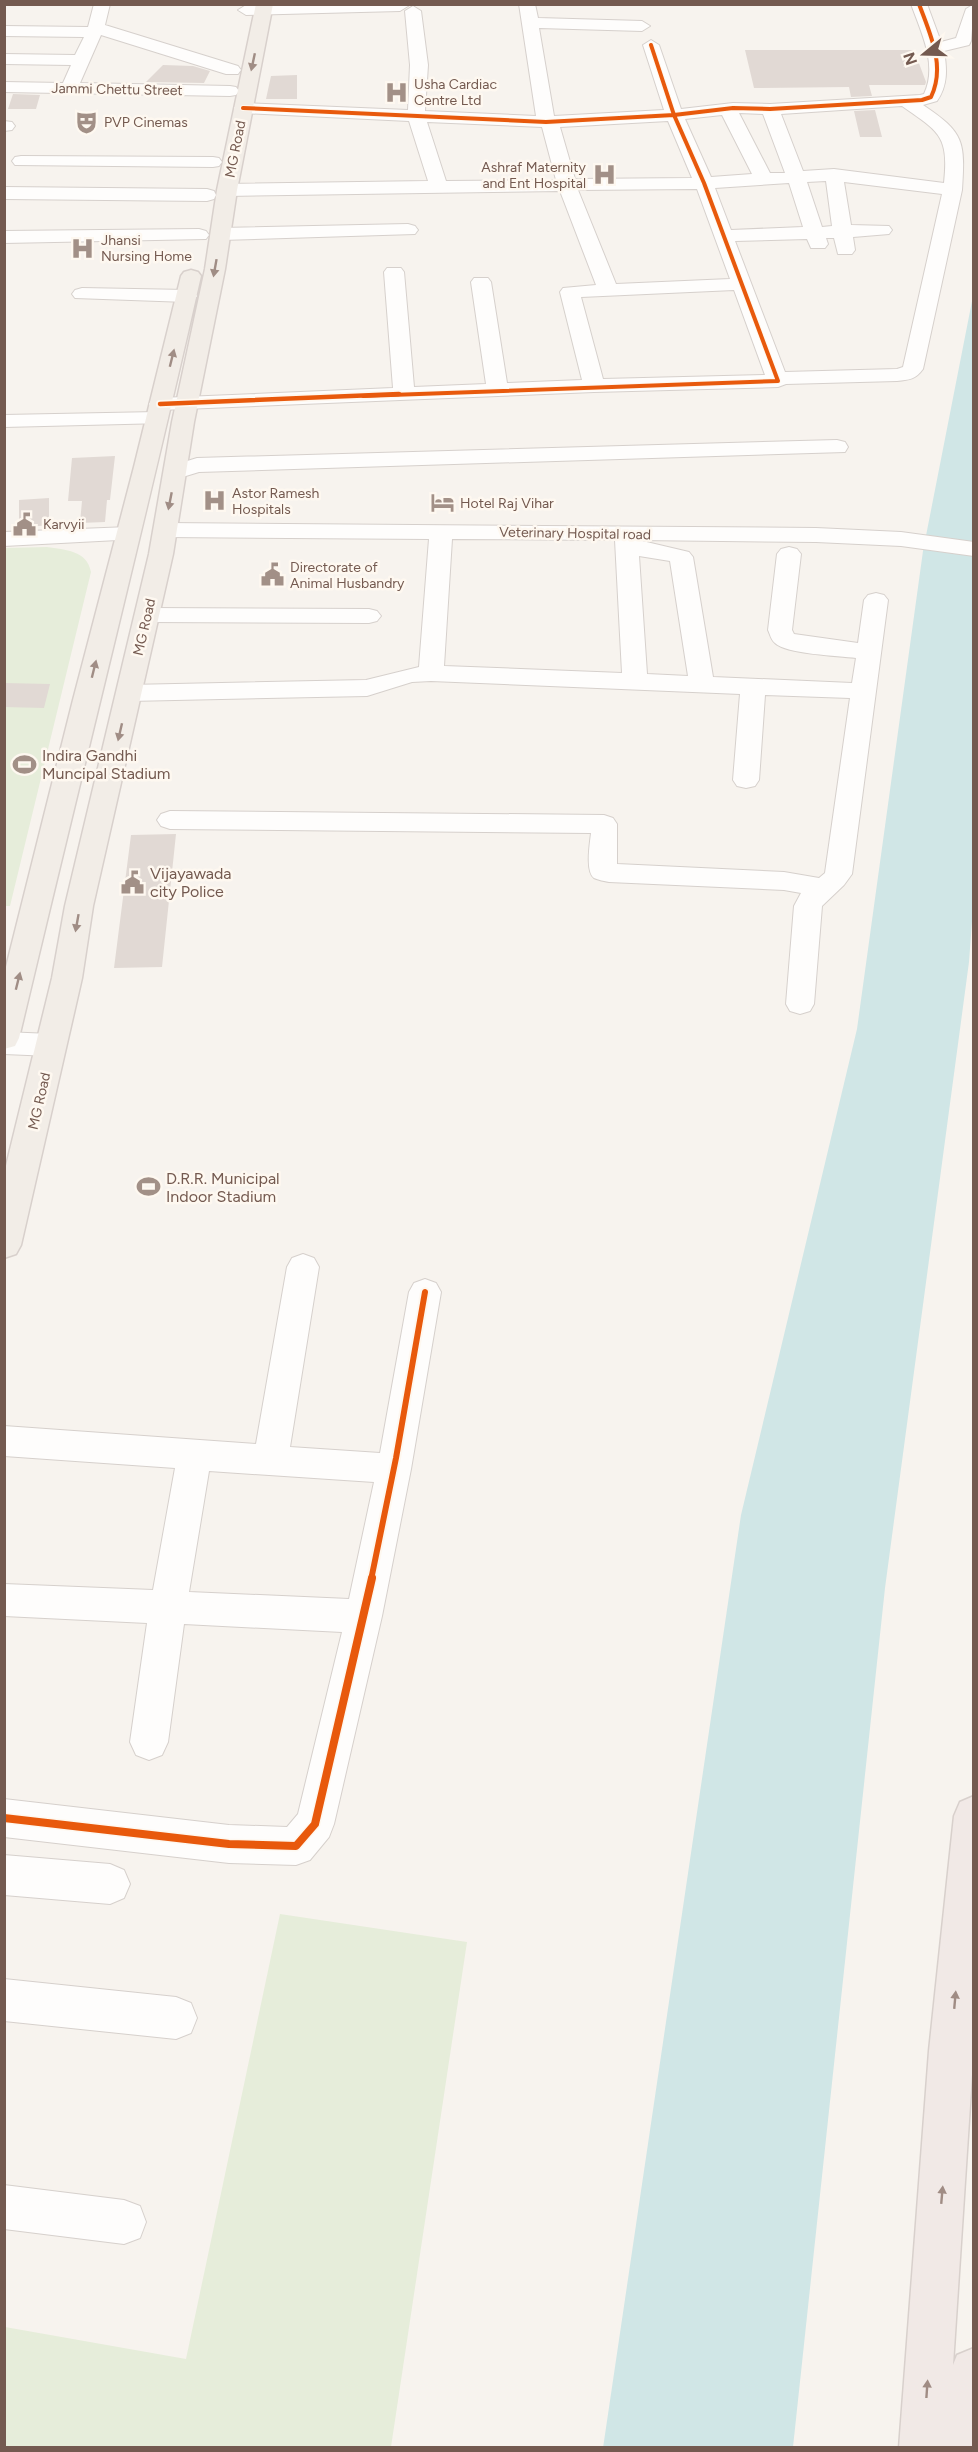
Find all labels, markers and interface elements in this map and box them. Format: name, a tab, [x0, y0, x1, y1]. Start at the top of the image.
north arrow	[894, 24, 954, 84]
text: N	[899, 50, 921, 68]
one-way arrow	[247, 52, 257, 71]
place label: Usha Cardiac Centre Ltd	[414, 76, 497, 109]
hospital icon: Usha Cardiac Centre Ltd	[383, 79, 409, 105]
street label: Jammi Chettu Street	[51, 80, 183, 99]
theatre icon: PVP Cinemas	[73, 109, 99, 135]
place label: PVP Cinemas	[104, 114, 188, 131]
street label: MG Road	[222, 119, 249, 179]
place label: Ashraf Maternity and Ent Hospital	[481, 159, 587, 192]
hospital icon: Ashraf Maternity and Ent Hospital	[591, 162, 617, 188]
place label: Jhansi Nursing Home	[101, 232, 192, 265]
hospital icon: Jhansi Nursing Home	[70, 235, 96, 261]
one-way arrow	[210, 259, 219, 278]
one-way arrow	[167, 348, 177, 367]
place label: Astor Ramesh Hospitals	[232, 485, 320, 518]
hospital icon: Astor Ramesh Hospitals	[201, 488, 227, 514]
hotel icon: Hotel Raj Vihar	[429, 490, 455, 516]
one-way arrow	[165, 492, 175, 510]
place label: Hotel Raj Vihar	[460, 495, 554, 512]
public building icon: Karvyii	[12, 511, 38, 537]
place label: Karvyii	[43, 516, 84, 533]
street label: Veterinary Hospital road	[499, 524, 651, 543]
place label: Directorate of Animal Husbandry	[290, 559, 405, 592]
public building icon: Directorate of Animal Husbandry	[259, 562, 285, 588]
street label: MG Road	[130, 597, 159, 657]
one-way arrow	[89, 660, 99, 678]
one-way arrow	[115, 723, 124, 742]
place label: Indira Gandhi Muncipal Stadium	[42, 746, 170, 783]
sports icon: Indira Gandhi Muncipal Stadium	[11, 751, 37, 777]
place label: Vijayawada city Police	[150, 864, 231, 901]
public building icon: Vijayawada city Police	[119, 869, 145, 895]
one-way arrow	[72, 913, 81, 932]
one-way arrow	[14, 972, 24, 990]
street label: MG Road	[25, 1071, 54, 1131]
place label: D.R.R. Municipal Indoor Stadium	[166, 1169, 280, 1206]
sports icon: D.R.R. Municipal Indoor Stadium	[135, 1174, 161, 1200]
one-way arrow	[950, 1991, 960, 2010]
one-way arrow	[937, 2185, 947, 2204]
one-way arrow	[922, 2380, 931, 2399]

